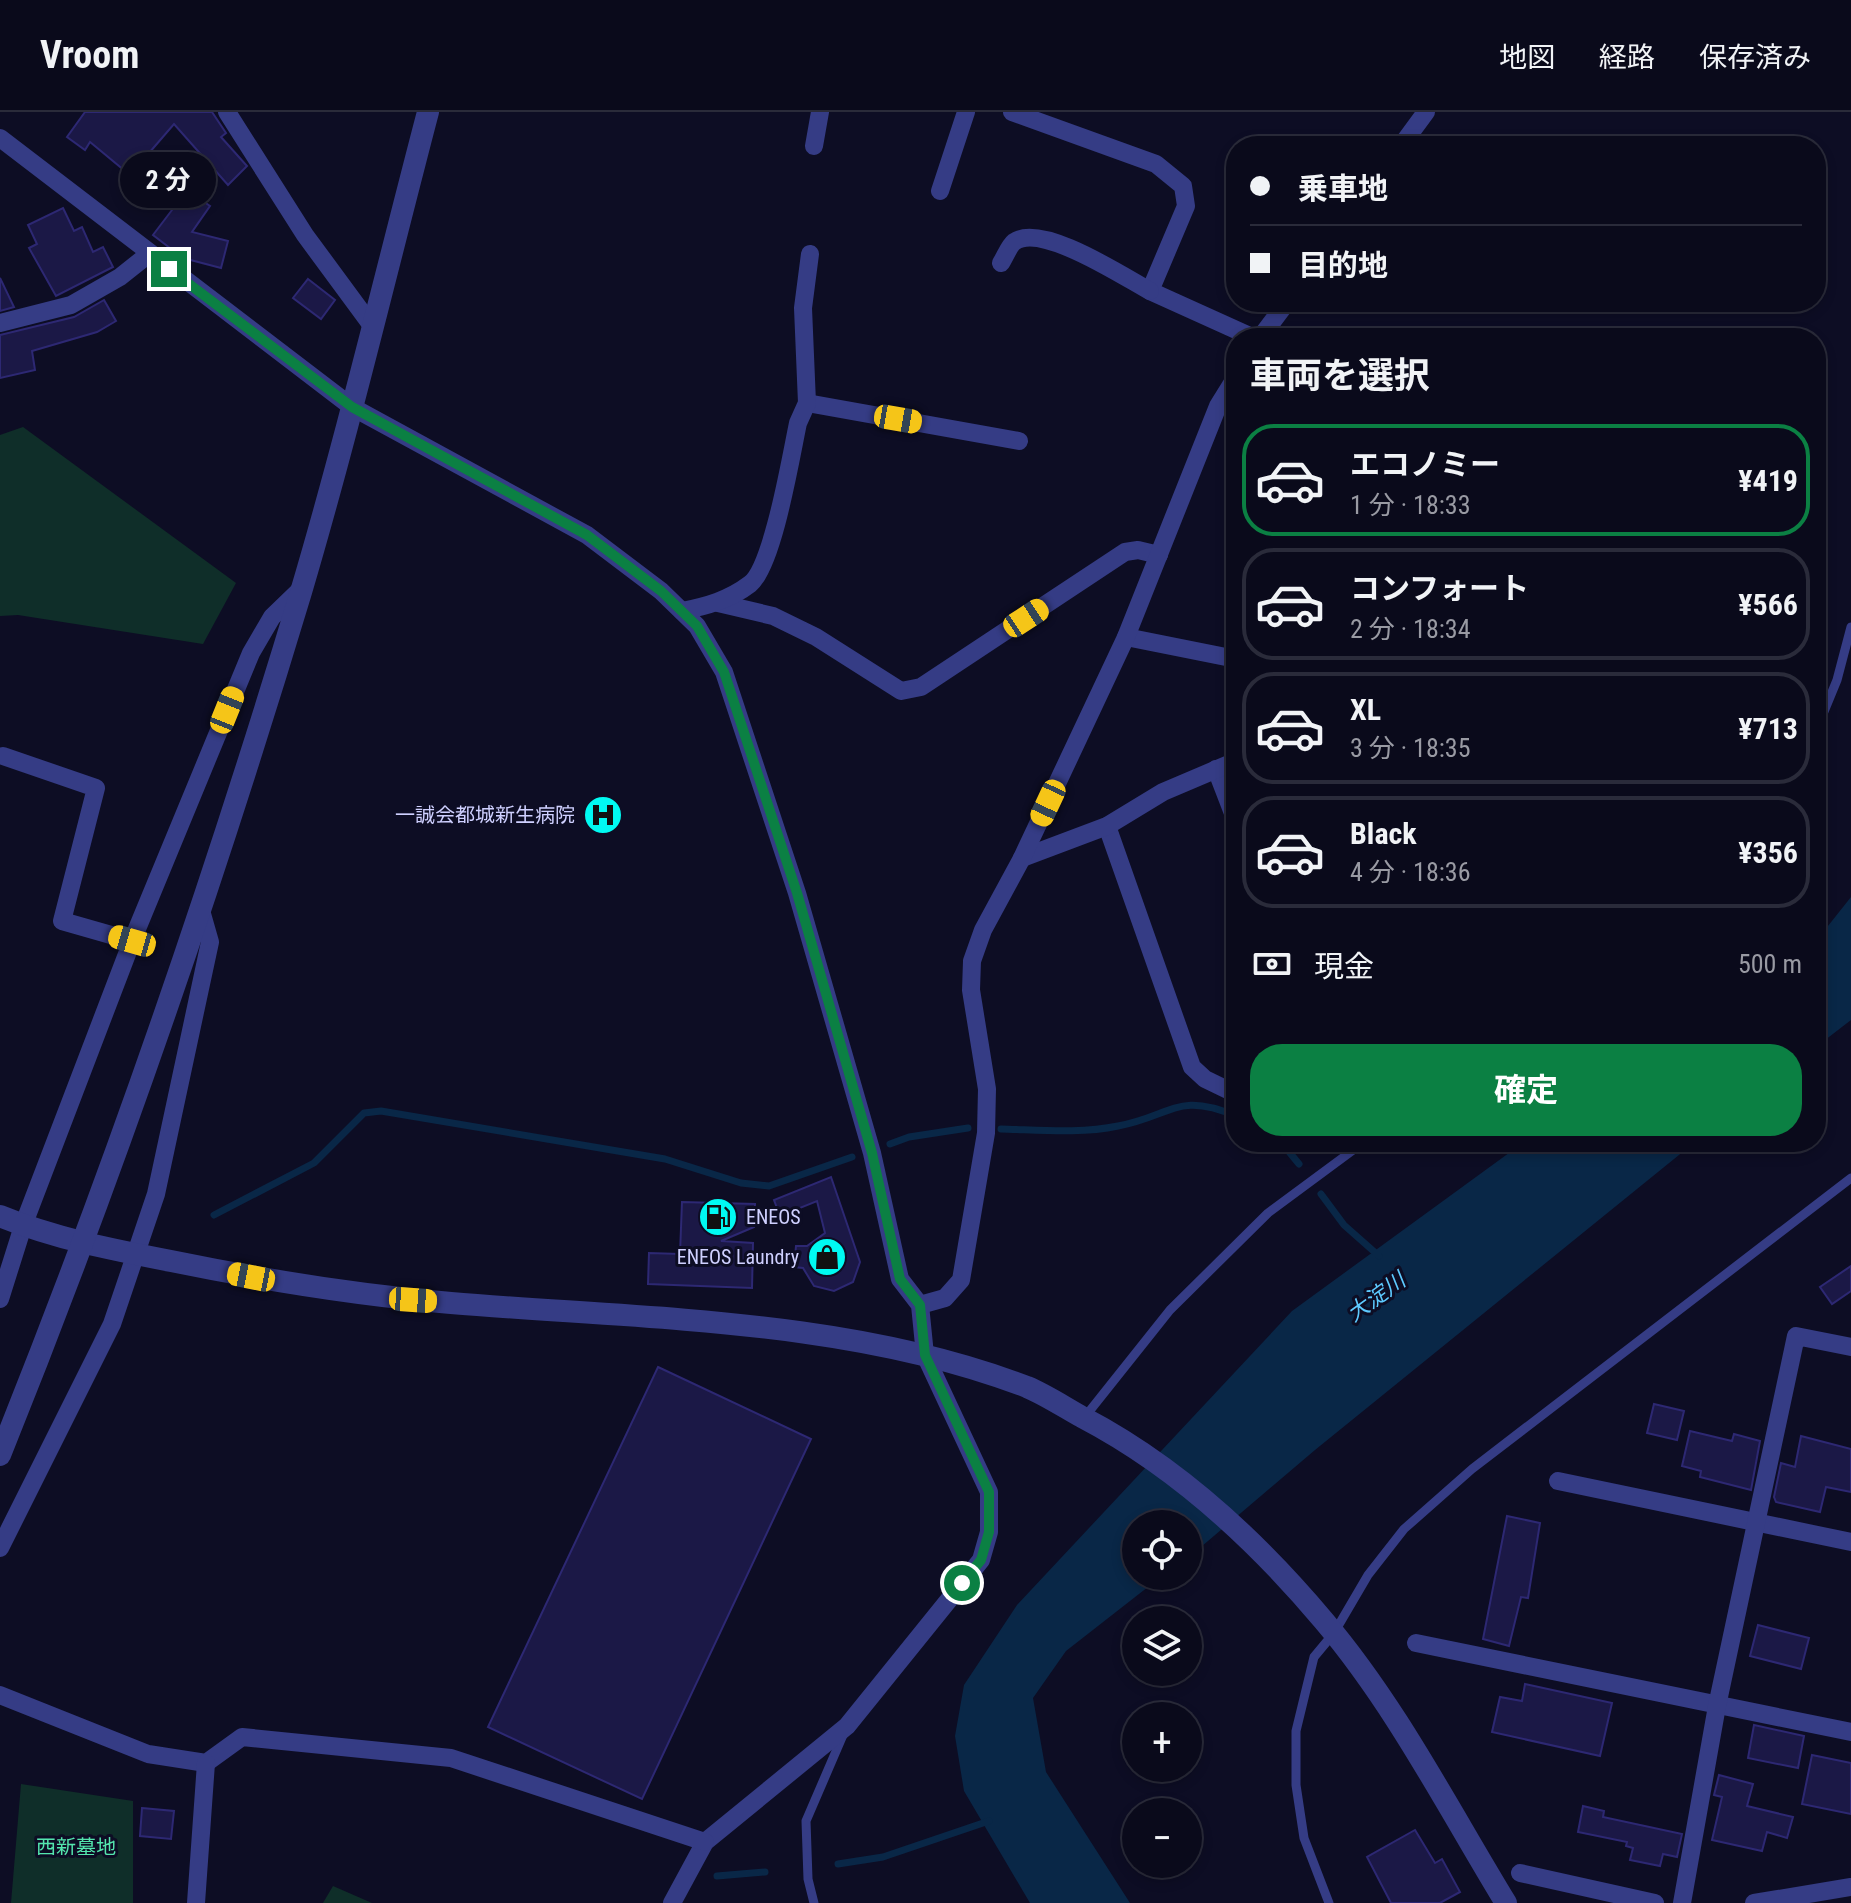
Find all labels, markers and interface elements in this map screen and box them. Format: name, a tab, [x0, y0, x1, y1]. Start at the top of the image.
text: Vroom	[40, 33, 139, 77]
text: 地図	[1499, 41, 1555, 74]
text: 経路	[1599, 41, 1655, 74]
text: 保存済み	[1699, 41, 1811, 74]
callout: 2 分	[121, 153, 217, 209]
text: 2 分	[145, 165, 191, 195]
text: 乗車地	[1298, 171, 1388, 206]
text: 目的地	[1298, 248, 1388, 283]
route end	[151, 251, 187, 287]
text: 車両を選択	[1250, 355, 1430, 397]
car	[872, 403, 924, 435]
icon: car	[1254, 444, 1326, 516]
text: エコノミー	[1350, 447, 1500, 482]
text: ¥419	[1738, 463, 1798, 498]
text: 1 分 · 18:33	[1350, 490, 1470, 520]
icon: car	[1254, 568, 1326, 640]
text: コンフォート	[1350, 571, 1529, 606]
text: ¥566	[1738, 587, 1798, 622]
car	[999, 595, 1053, 641]
text: 2 分 · 18:34	[1350, 614, 1470, 644]
car	[207, 683, 247, 737]
icon: car	[1254, 692, 1326, 764]
text: XL	[1350, 692, 1381, 727]
text: ¥713	[1738, 711, 1798, 746]
text: 3 分 · 18:35	[1350, 733, 1470, 763]
car	[1027, 776, 1069, 830]
hospital icon: 一誠会都城新生病院	[582, 794, 624, 836]
place label: 一誠会都城新生病院	[395, 803, 575, 827]
icon: car	[1254, 816, 1326, 888]
text: Black	[1350, 816, 1417, 851]
text: ¥356	[1738, 835, 1798, 870]
text: 4 分 · 18:36	[1350, 857, 1470, 887]
car	[106, 923, 158, 959]
icon: cash	[1250, 942, 1294, 986]
text: 現金	[1314, 949, 1374, 984]
text: 500 m	[1738, 949, 1802, 979]
button: 確定	[1250, 1044, 1802, 1136]
fuel station icon: ENEOS	[697, 1196, 739, 1238]
place label: ENEOS	[746, 1205, 801, 1229]
shop icon: ENEOS Laundry	[806, 1236, 848, 1278]
place label: ENEOS Laundry	[677, 1245, 799, 1269]
car	[225, 1261, 277, 1293]
water label: 大淀川	[1342, 1266, 1412, 1327]
car	[388, 1286, 438, 1314]
map controls	[1122, 1510, 1202, 1878]
button: locate	[1122, 1510, 1202, 1590]
route start	[944, 1565, 980, 1601]
button: layers	[1122, 1606, 1202, 1686]
button: +	[1122, 1702, 1202, 1782]
button: −	[1122, 1798, 1202, 1878]
park label: 西新墓地	[36, 1835, 116, 1859]

